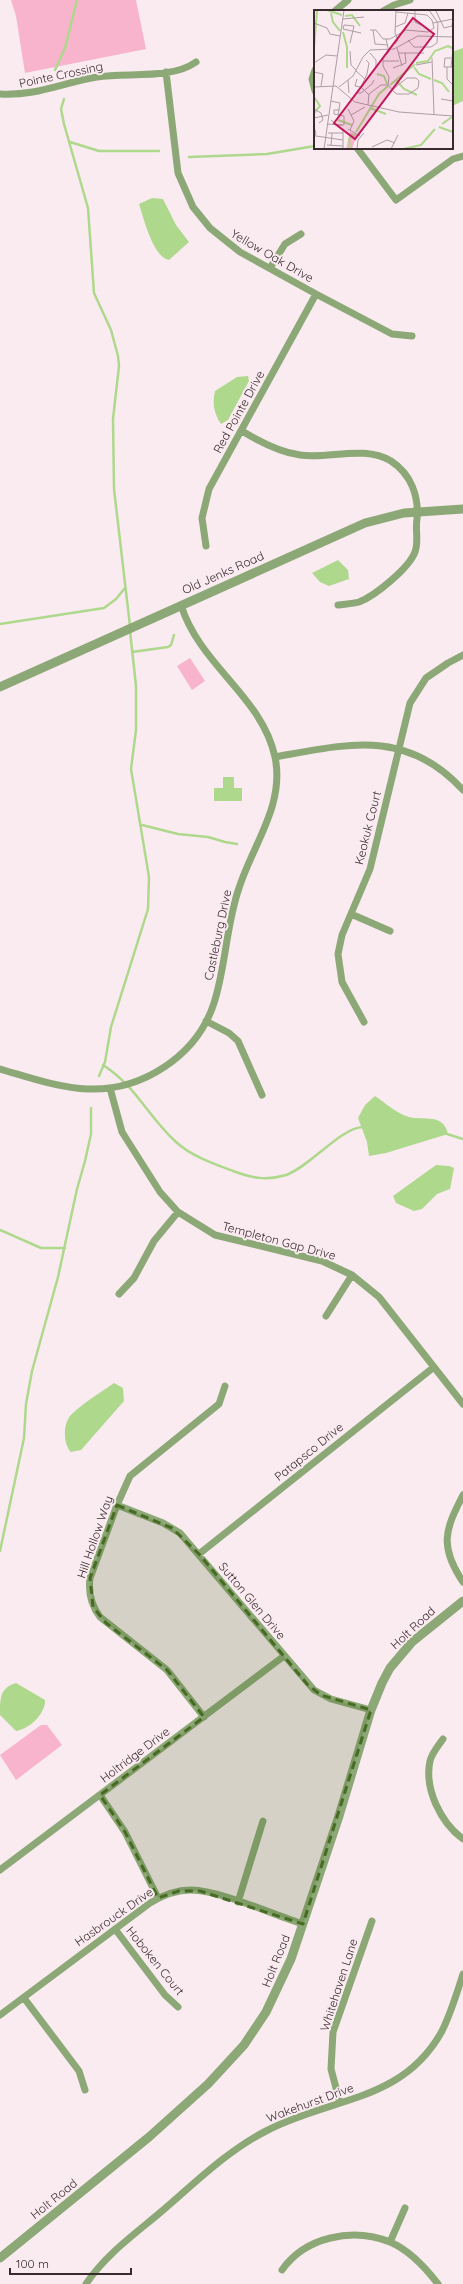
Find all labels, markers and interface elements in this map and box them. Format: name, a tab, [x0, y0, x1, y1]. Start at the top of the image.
inset map	[314, 10, 453, 149]
street label: Pointe Crossing	[17, 58, 104, 91]
street label: Yellow Oak Drive	[228, 226, 316, 285]
street label: Red Pointe Drive	[210, 368, 268, 456]
street label: Old Jenks Road	[180, 548, 266, 597]
street label: Keokuk Court	[351, 789, 384, 866]
street label: Castleburg Drive	[201, 888, 234, 982]
street label: Templeton Gap Drive	[221, 1218, 338, 1263]
street label: Patapsco Drive	[271, 1419, 346, 1484]
street label: Hill Hollow Way	[73, 1494, 116, 1580]
street label: Sutton Glen Drive	[216, 1559, 289, 1642]
street label: Holt Road	[387, 1603, 438, 1652]
street label: Holtridge Drive	[97, 1723, 173, 1786]
street label: Hasbrouck Drive	[72, 1884, 156, 1949]
street label: Hoboken Court	[123, 1923, 188, 1998]
street label: Holt Road	[258, 1932, 293, 1989]
street label: Whitehaven Lane	[317, 1937, 361, 2033]
street label: Wakehurst Drive	[264, 2080, 356, 2125]
street label: Holt Road	[27, 2175, 80, 2222]
scale bar	[10, 2250, 131, 2276]
text: 100 m	[16, 2256, 49, 2271]

